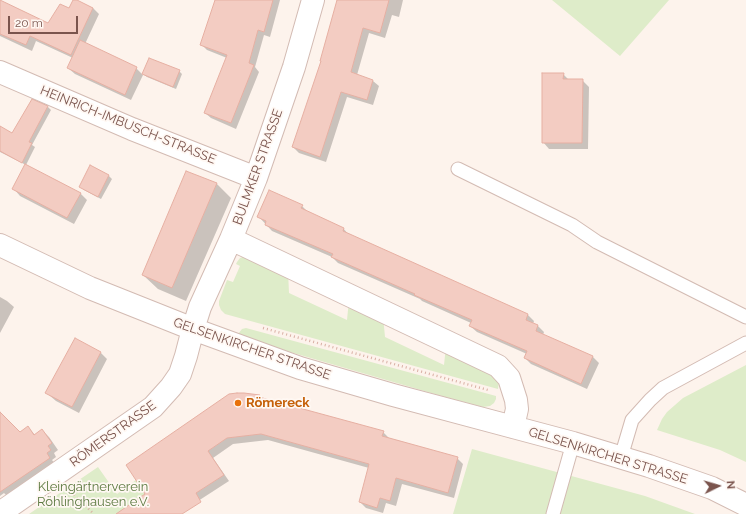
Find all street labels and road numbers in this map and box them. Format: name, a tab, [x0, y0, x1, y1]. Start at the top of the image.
street label: HEINRICH-IMBUSCH-STRASSE	[38, 83, 218, 167]
street label: BULMKER STRASSE	[230, 107, 286, 227]
street label: GELSENKIRCHER STRASSE	[171, 315, 333, 383]
street label: RÖMERSTRASSE	[67, 398, 159, 470]
street label: GELSENKIRCHER STRASSE	[527, 424, 689, 488]

